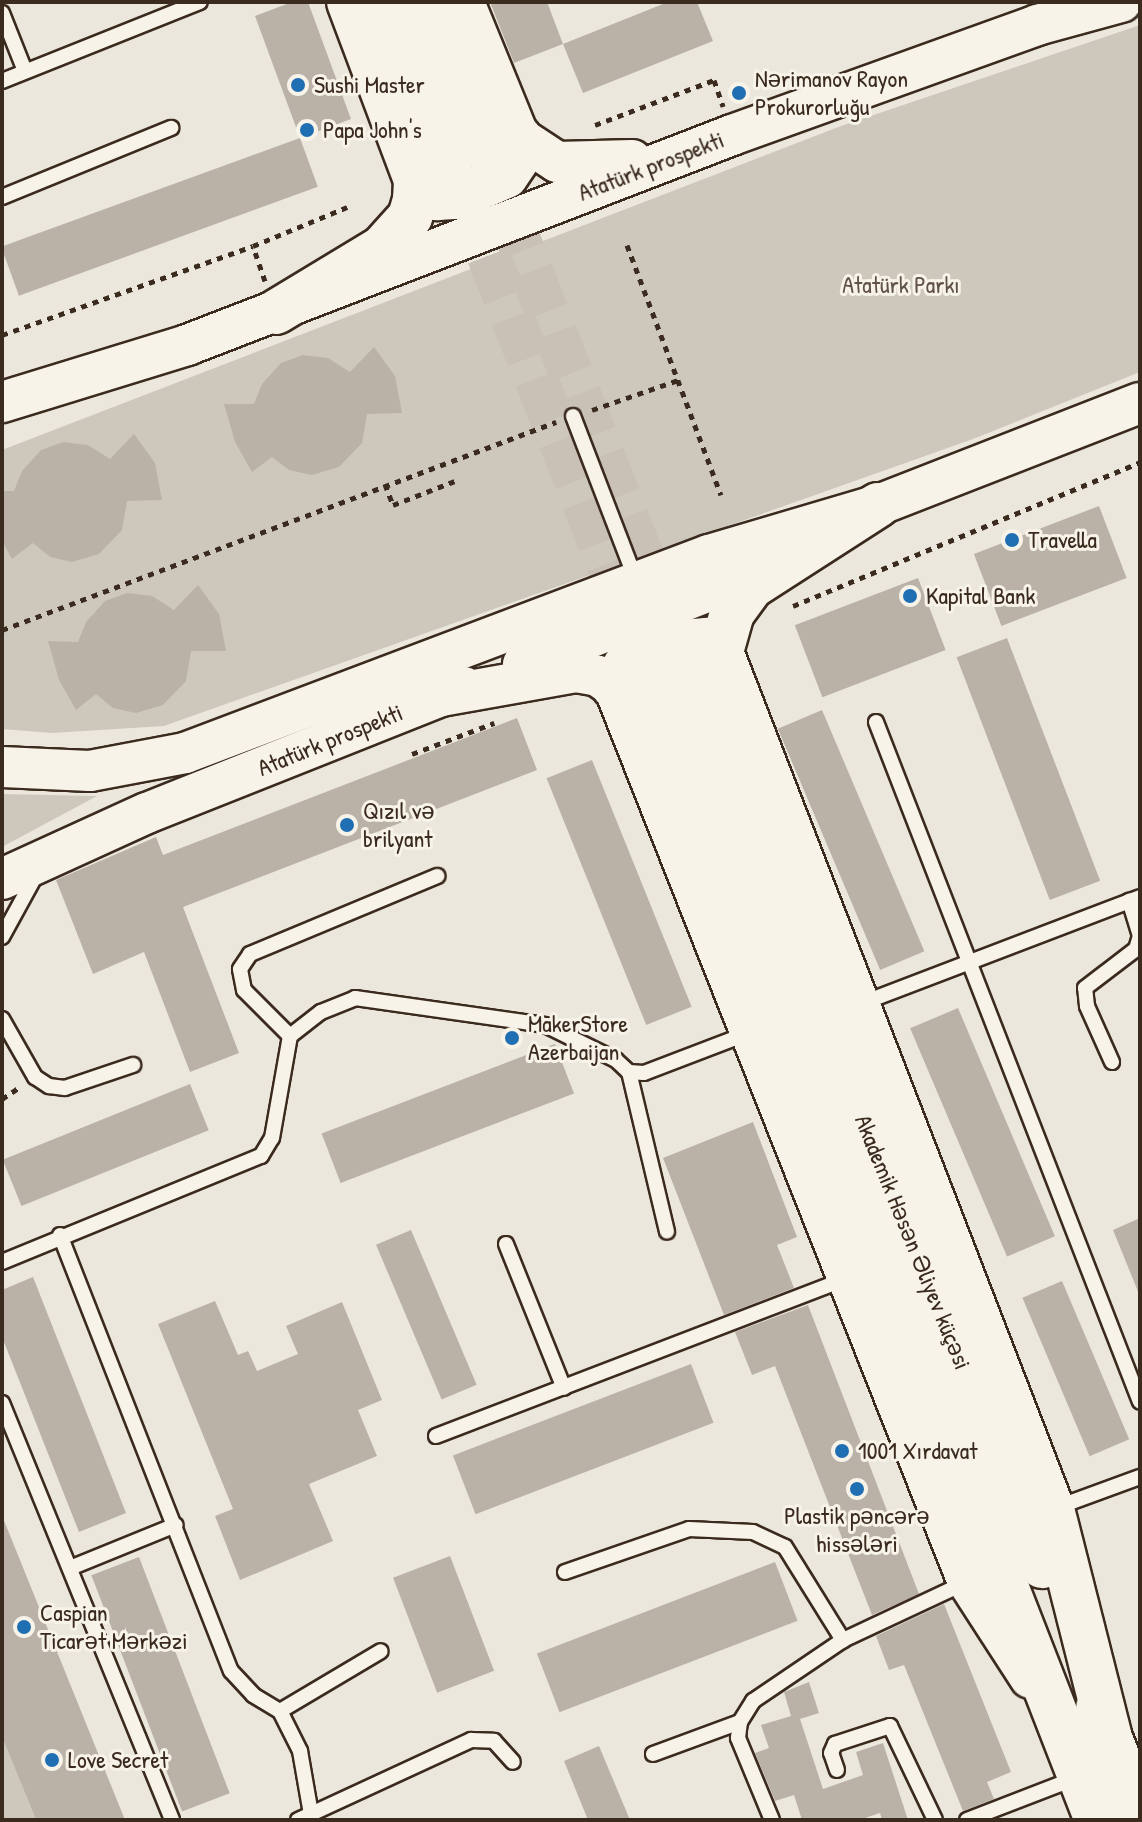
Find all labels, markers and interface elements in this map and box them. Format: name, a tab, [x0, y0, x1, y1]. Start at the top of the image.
place label: Nərimanov Rayon Prokurorluğu	[755, 65, 908, 121]
place label: Sushi Master	[314, 71, 425, 99]
marker: Sushi Master	[289, 76, 307, 94]
marker: Nərimanov Rayon Prokurorluğu	[730, 84, 748, 102]
place label: Papa John's	[323, 116, 422, 144]
marker: Papa John's	[298, 121, 316, 139]
street label: Atatürk prospekti	[574, 125, 728, 207]
park label: Atatürk Parkı	[842, 271, 960, 299]
place label: Travella	[1028, 526, 1097, 554]
marker: Travella	[1003, 531, 1021, 549]
place label: Kapital Bank	[926, 582, 1036, 610]
marker: Kapital Bank	[901, 587, 919, 605]
street label: Atatürk prospekti	[253, 698, 407, 782]
place label: Qızıl və brilyant	[363, 797, 435, 853]
marker: Qızıl və brilyant	[338, 816, 356, 834]
place label: MakerStore Azerbaijan	[528, 1010, 628, 1066]
marker: MakerStore Azerbaijan	[503, 1029, 521, 1047]
street label: Akademik Həsən Əliyev küçəsi	[849, 1110, 977, 1374]
place label: 1001 Xırdavat	[858, 1437, 978, 1465]
marker: 1001 Xırdavat	[833, 1442, 851, 1460]
marker: Plastik pəncərə hissələri	[848, 1480, 866, 1498]
place label: Plastik pəncərə hissələri	[784, 1502, 930, 1558]
place label: Caspian Ticarət Mərkəzi	[40, 1599, 188, 1655]
marker: Caspian Ticarət Mərkəzi	[15, 1618, 33, 1636]
place label: Love Secret	[68, 1746, 168, 1774]
marker: Love Secret	[43, 1751, 61, 1769]

